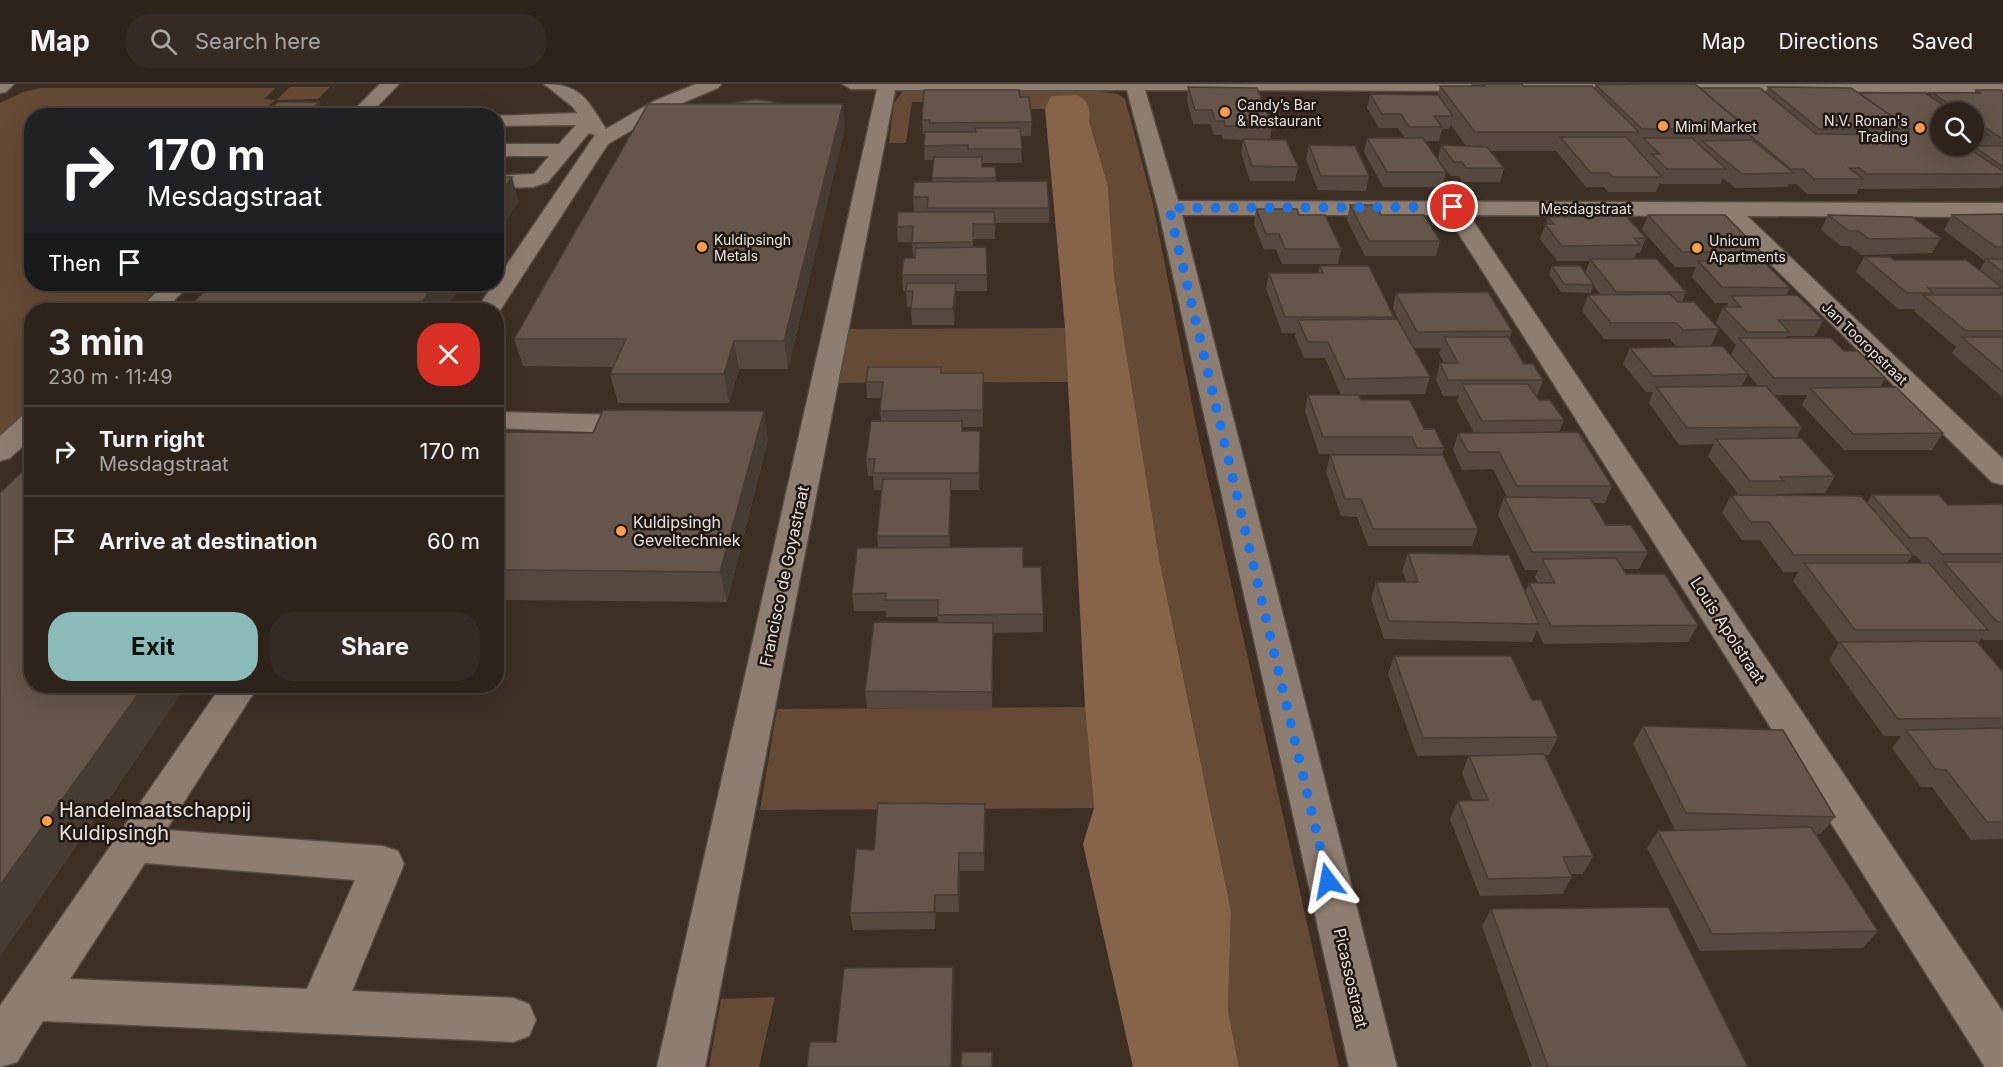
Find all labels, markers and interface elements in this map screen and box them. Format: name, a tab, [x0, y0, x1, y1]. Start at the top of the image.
search box	[126, 14, 546, 68]
text: Map	[30, 24, 90, 58]
icon: search	[147, 25, 180, 58]
text: Search here	[195, 28, 321, 54]
text: Map	[1702, 29, 1745, 54]
text: Directions	[1778, 29, 1879, 54]
text: Saved	[1912, 29, 1973, 54]
place label: Candy’s Bar & Restaurant	[1237, 96, 1322, 129]
map controls	[1930, 102, 1984, 156]
button: search	[1930, 102, 1984, 156]
marker: Candy’s Bar & Restaurant	[1218, 105, 1232, 119]
place label: N.V. Ronan's Trading	[1824, 112, 1908, 145]
place label: Mimi Market	[1675, 118, 1757, 135]
marker: Mimi Market	[1656, 119, 1670, 133]
marker: N.V. Ronan's Trading	[1913, 121, 1927, 135]
text: 170 m	[147, 129, 265, 180]
icon: right	[48, 132, 126, 210]
text: Mesdagstraat	[147, 180, 322, 213]
pin	[1427, 181, 1478, 232]
icon: arrive	[1436, 190, 1469, 223]
street label: Mesdagstraat	[1541, 200, 1632, 217]
place label: Kuldipsingh Metals	[714, 231, 791, 264]
place label: Unicum Apartments	[1709, 232, 1786, 265]
marker: Kuldipsingh Metals	[695, 240, 709, 254]
marker: Unicum Apartments	[1690, 241, 1704, 255]
icon: arrive	[113, 246, 146, 279]
text: Then	[48, 250, 101, 276]
street label: Jan Tooropstraat	[1819, 298, 1912, 388]
text: 3 min	[48, 320, 145, 364]
button: close	[417, 323, 480, 386]
text: 230 m · 11:49	[48, 365, 173, 389]
text: Turn right	[99, 426, 205, 452]
icon: right	[48, 435, 81, 468]
text: 170 m	[420, 438, 480, 464]
text: Mesdagstraat	[99, 452, 229, 476]
street label: Francisco de Goyastraat	[755, 484, 813, 668]
place label: Kuldipsingh Geveltechniek	[633, 512, 741, 550]
marker: Kuldipsingh Geveltechniek	[614, 524, 628, 538]
icon: arrive	[48, 525, 81, 558]
text: Arrive at destination	[99, 528, 318, 554]
text: 60 m	[427, 528, 480, 554]
street label: Louis Apolstraat	[1686, 573, 1770, 687]
button: Exit	[48, 612, 258, 681]
button: Share	[270, 612, 480, 681]
place label: Handelmaatschappij Kuldipsingh	[59, 798, 251, 845]
marker: Handelmaatschappij Kuldipsingh	[40, 814, 54, 828]
position arrow	[1296, 849, 1360, 913]
street label: Picassostraat	[1330, 926, 1372, 1030]

